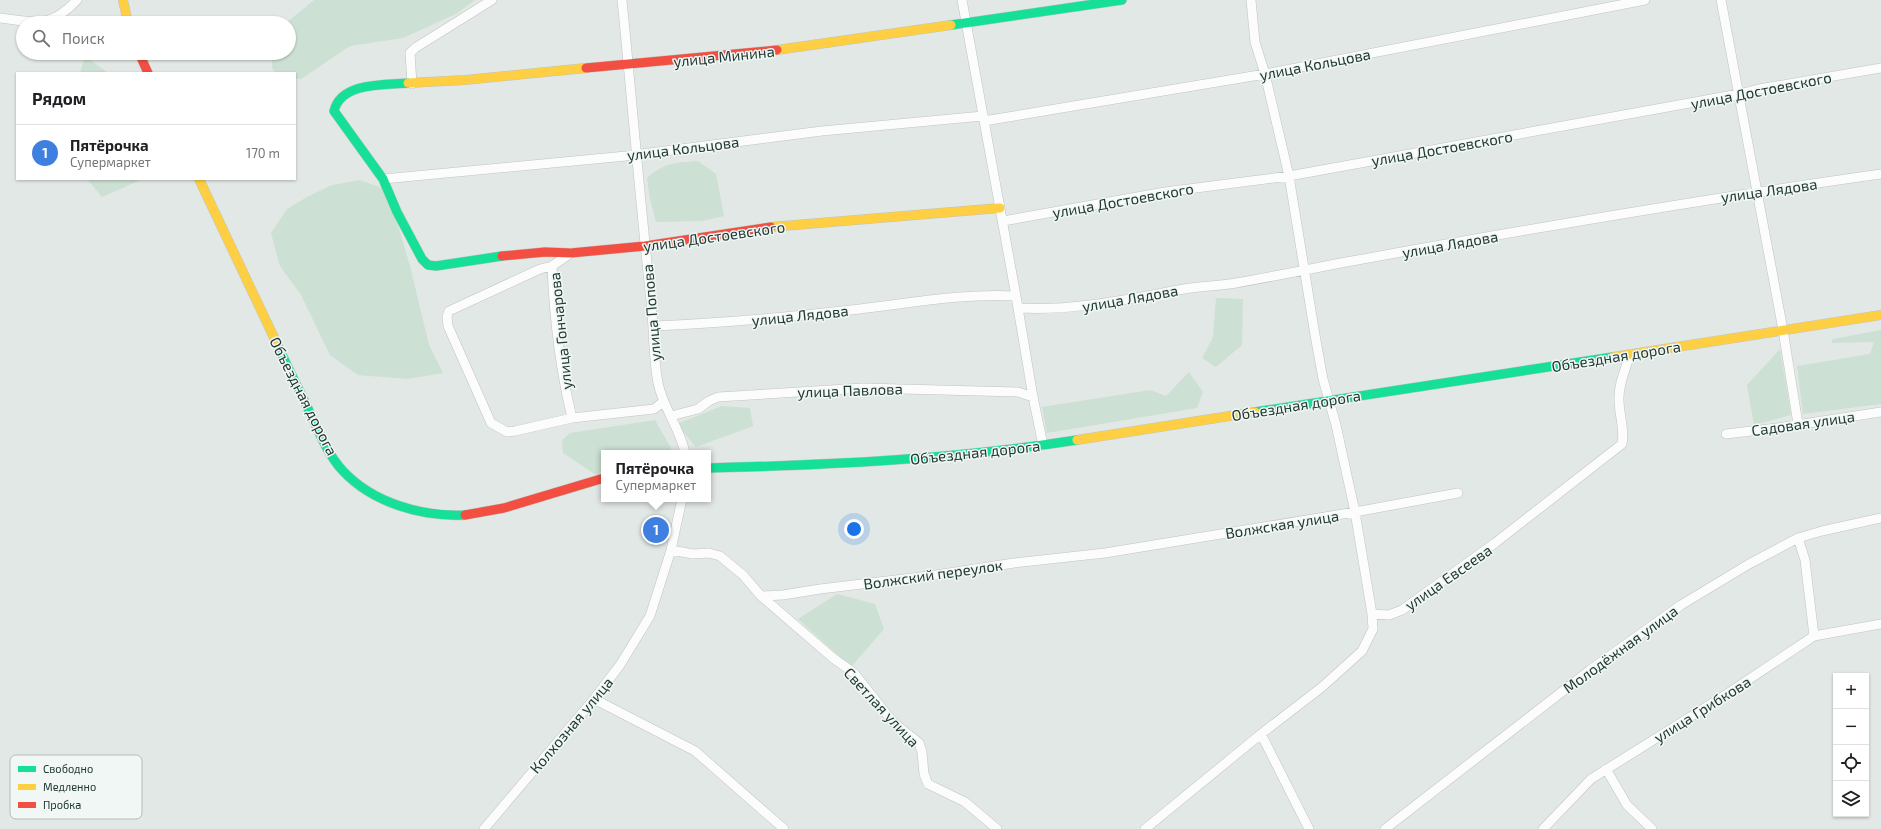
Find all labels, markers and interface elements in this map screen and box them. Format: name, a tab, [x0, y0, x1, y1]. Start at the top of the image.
search box	[16, 16, 296, 60]
icon: search	[30, 27, 52, 49]
text: Поиск	[62, 29, 105, 47]
street label: улица Минина	[672, 42, 776, 71]
street label: улица Кольцова	[1258, 44, 1372, 85]
street label: улица Достоевского	[1689, 68, 1833, 113]
text: Рядом	[32, 88, 86, 108]
street label: улица Достоевского	[1370, 127, 1514, 170]
street label: улица Кольцова	[626, 132, 740, 165]
text: Пятёрочка	[70, 136, 149, 154]
text: 1	[42, 145, 48, 161]
text: 170 m	[246, 145, 280, 161]
text: Супермаркет	[70, 154, 151, 170]
street label: улица Лядова	[1720, 174, 1818, 207]
street label: улица Достоевского	[1051, 179, 1195, 222]
street label: улица Достоевского	[642, 217, 786, 256]
street label: улица Лядова	[1401, 227, 1500, 262]
street label: улица Попова	[638, 264, 665, 362]
street label: улица Гончарова	[545, 271, 576, 391]
street label: улица Лядова	[1081, 281, 1180, 316]
street label: улица Лядова	[751, 301, 849, 330]
street label: Объездная дорога	[266, 334, 342, 458]
street label: Объездная дорога	[1550, 337, 1682, 375]
street label: улица Павлова	[797, 379, 903, 402]
street label: Объездная дорога	[1230, 386, 1362, 424]
street label: Садовая улица	[1750, 407, 1856, 440]
street label: Объездная дорога	[909, 436, 1041, 468]
popup	[601, 450, 711, 502]
text: Пятёрочка	[616, 459, 694, 477]
text: Супермаркет	[616, 477, 696, 493]
street label: Волжская улица	[1224, 506, 1340, 543]
pin: 1	[643, 515, 669, 545]
your location	[844, 519, 864, 539]
street label: улица Евсеева	[1401, 540, 1496, 614]
street label: Волжский переулок	[862, 555, 1004, 594]
street label: Молодёжная улица	[1559, 601, 1681, 697]
street label: Светлая улица	[840, 664, 923, 751]
street label: улица Грибкова	[1650, 672, 1754, 747]
street label: Колхозная улица	[526, 673, 617, 777]
map controls	[1833, 673, 1869, 817]
button: +	[1833, 673, 1869, 709]
button: −	[1833, 709, 1869, 745]
button: locate	[1833, 745, 1869, 781]
legend	[10, 755, 142, 819]
text: Свободно	[43, 762, 93, 775]
text: Медленно	[43, 780, 96, 793]
button: layers	[1833, 781, 1869, 817]
text: Пробка	[43, 798, 81, 811]

